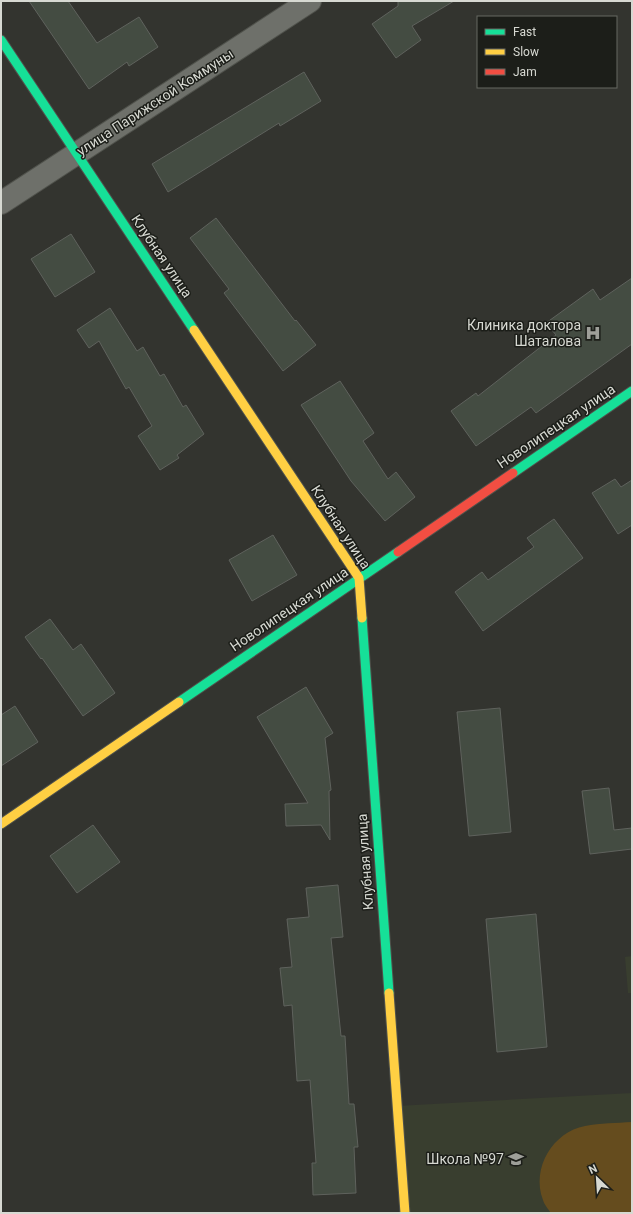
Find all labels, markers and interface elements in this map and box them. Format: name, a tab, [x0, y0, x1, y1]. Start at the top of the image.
legend	[477, 16, 617, 88]
text: Fast	[513, 25, 536, 39]
street label: улица Парижской Коммуны	[74, 45, 236, 159]
text: Slow	[513, 45, 539, 59]
text: Jam	[513, 65, 537, 79]
street label: Клубная улица	[128, 211, 196, 301]
place label: Клиника доктора Шаталова	[467, 317, 581, 349]
hospital icon: Клиника доктора Шаталова	[584, 324, 602, 342]
street label: Новолипецкая улица	[494, 381, 618, 471]
street label: Клубная улица	[308, 482, 374, 572]
street label: Новолипецкая улица	[227, 564, 351, 654]
street label: Клубная улица	[354, 813, 376, 911]
school or university icon: Школа №97	[507, 1150, 525, 1168]
place label: Школа №97	[426, 1151, 504, 1167]
north arrow	[577, 1158, 617, 1198]
text: N	[587, 1162, 599, 1177]

